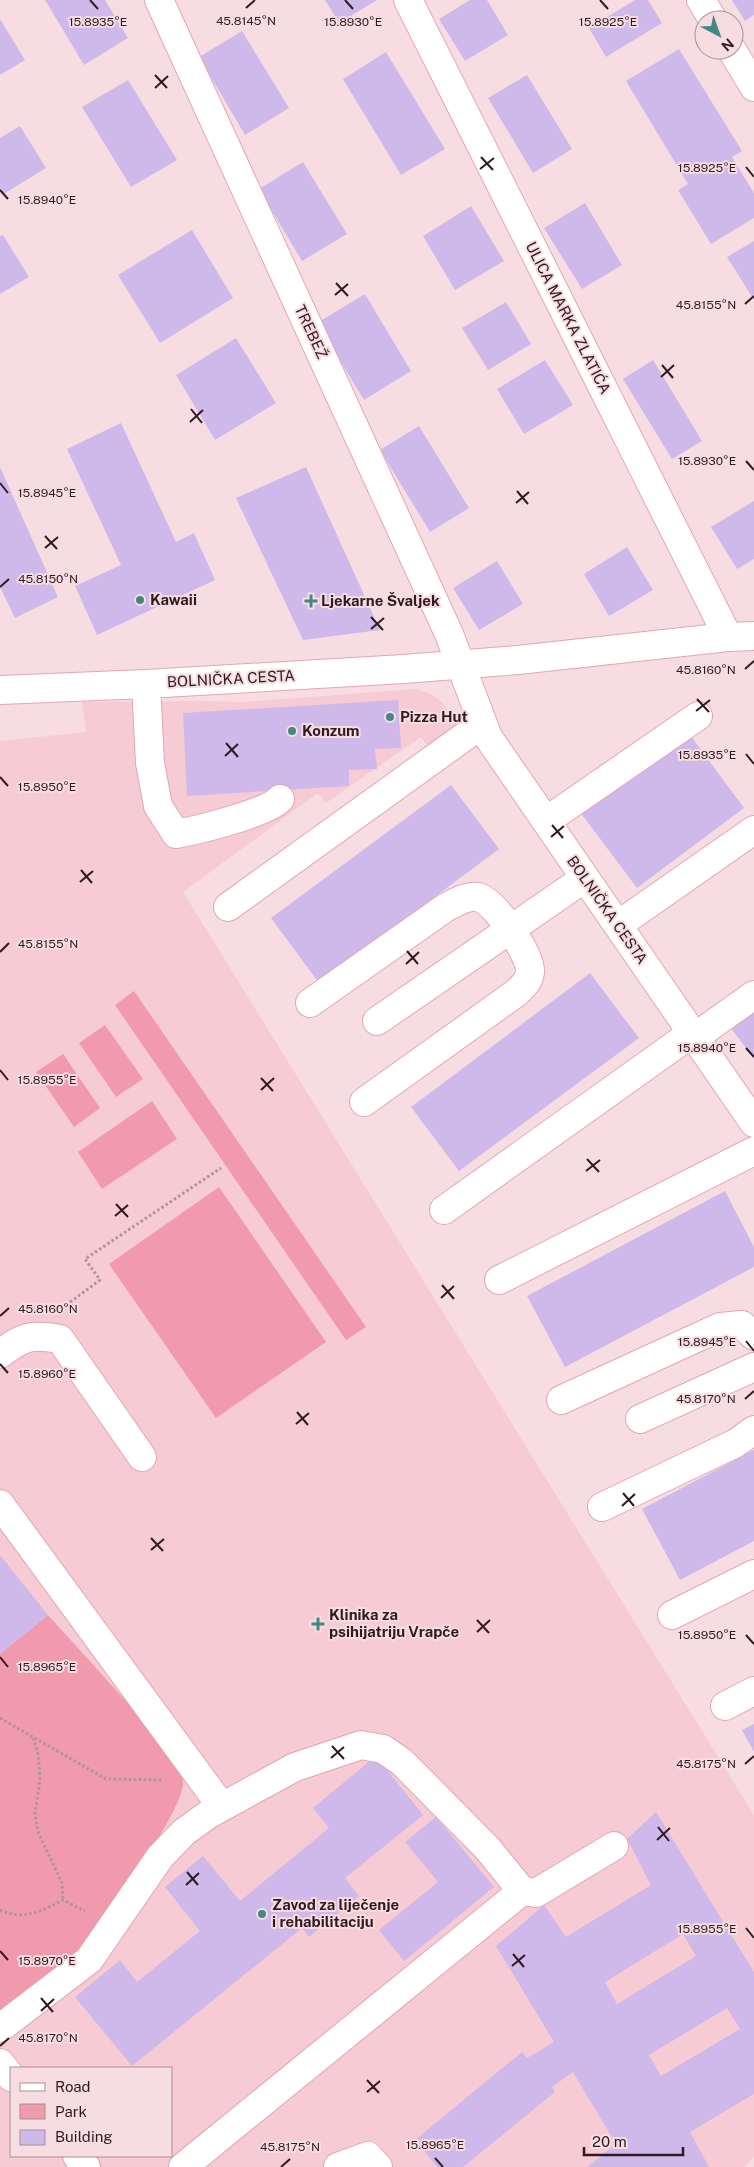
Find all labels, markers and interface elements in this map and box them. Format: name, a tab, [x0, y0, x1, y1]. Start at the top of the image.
north arrow	[694, 10, 744, 60]
text: 45.8145°N	[216, 14, 276, 28]
text: 15.8935°E	[69, 15, 127, 29]
text: 15.8930°E	[324, 15, 382, 29]
text: 15.8925°E	[579, 15, 637, 29]
text: N	[718, 35, 737, 54]
text: 15.8925°E	[678, 161, 736, 175]
text: 15.8940°E	[18, 193, 76, 207]
street label: ULICA MARKA ZLATIĆA	[523, 238, 615, 397]
text: 45.8155°N	[676, 298, 736, 312]
street label: TREBEŽ	[292, 302, 331, 361]
text: 15.8930°E	[678, 454, 736, 468]
text: 15.8945°E	[18, 486, 76, 500]
text: 45.8150°N	[18, 572, 78, 586]
place label: Kawaii	[150, 591, 197, 608]
place label: Ljekarne Švaljek	[321, 592, 440, 609]
marker: Kawaii	[134, 594, 146, 606]
marker: Ljekarne Švaljek	[305, 595, 317, 607]
text: 45.8160°N	[676, 663, 736, 677]
street label: BOLNIČKA CESTA	[167, 667, 296, 690]
place label: Pizza Hut	[400, 708, 468, 725]
marker: Pizza Hut	[384, 711, 396, 723]
place label: Konzum	[302, 722, 360, 739]
marker: Konzum	[286, 725, 298, 737]
text: 15.8935°E	[678, 748, 736, 762]
text: 15.8950°E	[18, 780, 76, 794]
street label: BOLNIČKA CESTA	[564, 852, 651, 967]
text: 45.8155°N	[18, 937, 78, 951]
text: 15.8940°E	[678, 1041, 736, 1055]
text: 15.8955°E	[18, 1073, 76, 1087]
text: 45.8160°N	[18, 1302, 78, 1316]
text: 15.8945°E	[678, 1335, 736, 1349]
text: 15.8960°E	[18, 1367, 76, 1381]
text: 45.8170°N	[676, 1392, 736, 1406]
place label: Klinika za psihijatriju Vrapče	[329, 1606, 459, 1640]
marker: Klinika za psihijatriju Vrapče	[311, 1617, 325, 1631]
text: 15.8950°E	[678, 1628, 736, 1642]
text: 15.8965°E	[18, 1660, 76, 1674]
text: 45.8175°N	[676, 1757, 736, 1771]
place label: Zavod za liječenje i rehabilitaciju	[272, 1896, 399, 1930]
marker: Zavod za liječenje i rehabilitaciju	[256, 1908, 268, 1920]
text: 15.8955°E	[678, 1922, 736, 1936]
text: 15.8970°E	[18, 1954, 76, 1968]
text: 45.8170°N	[18, 2031, 78, 2045]
legend	[10, 2067, 172, 2157]
text: Road	[55, 2078, 91, 2095]
text: Park	[55, 2103, 87, 2120]
scale bar	[584, 2124, 683, 2156]
text: Building	[55, 2128, 113, 2145]
text: 20 m	[592, 2133, 627, 2150]
text: 15.8965°E	[406, 2138, 464, 2152]
text: 45.8175°N	[260, 2140, 320, 2154]

